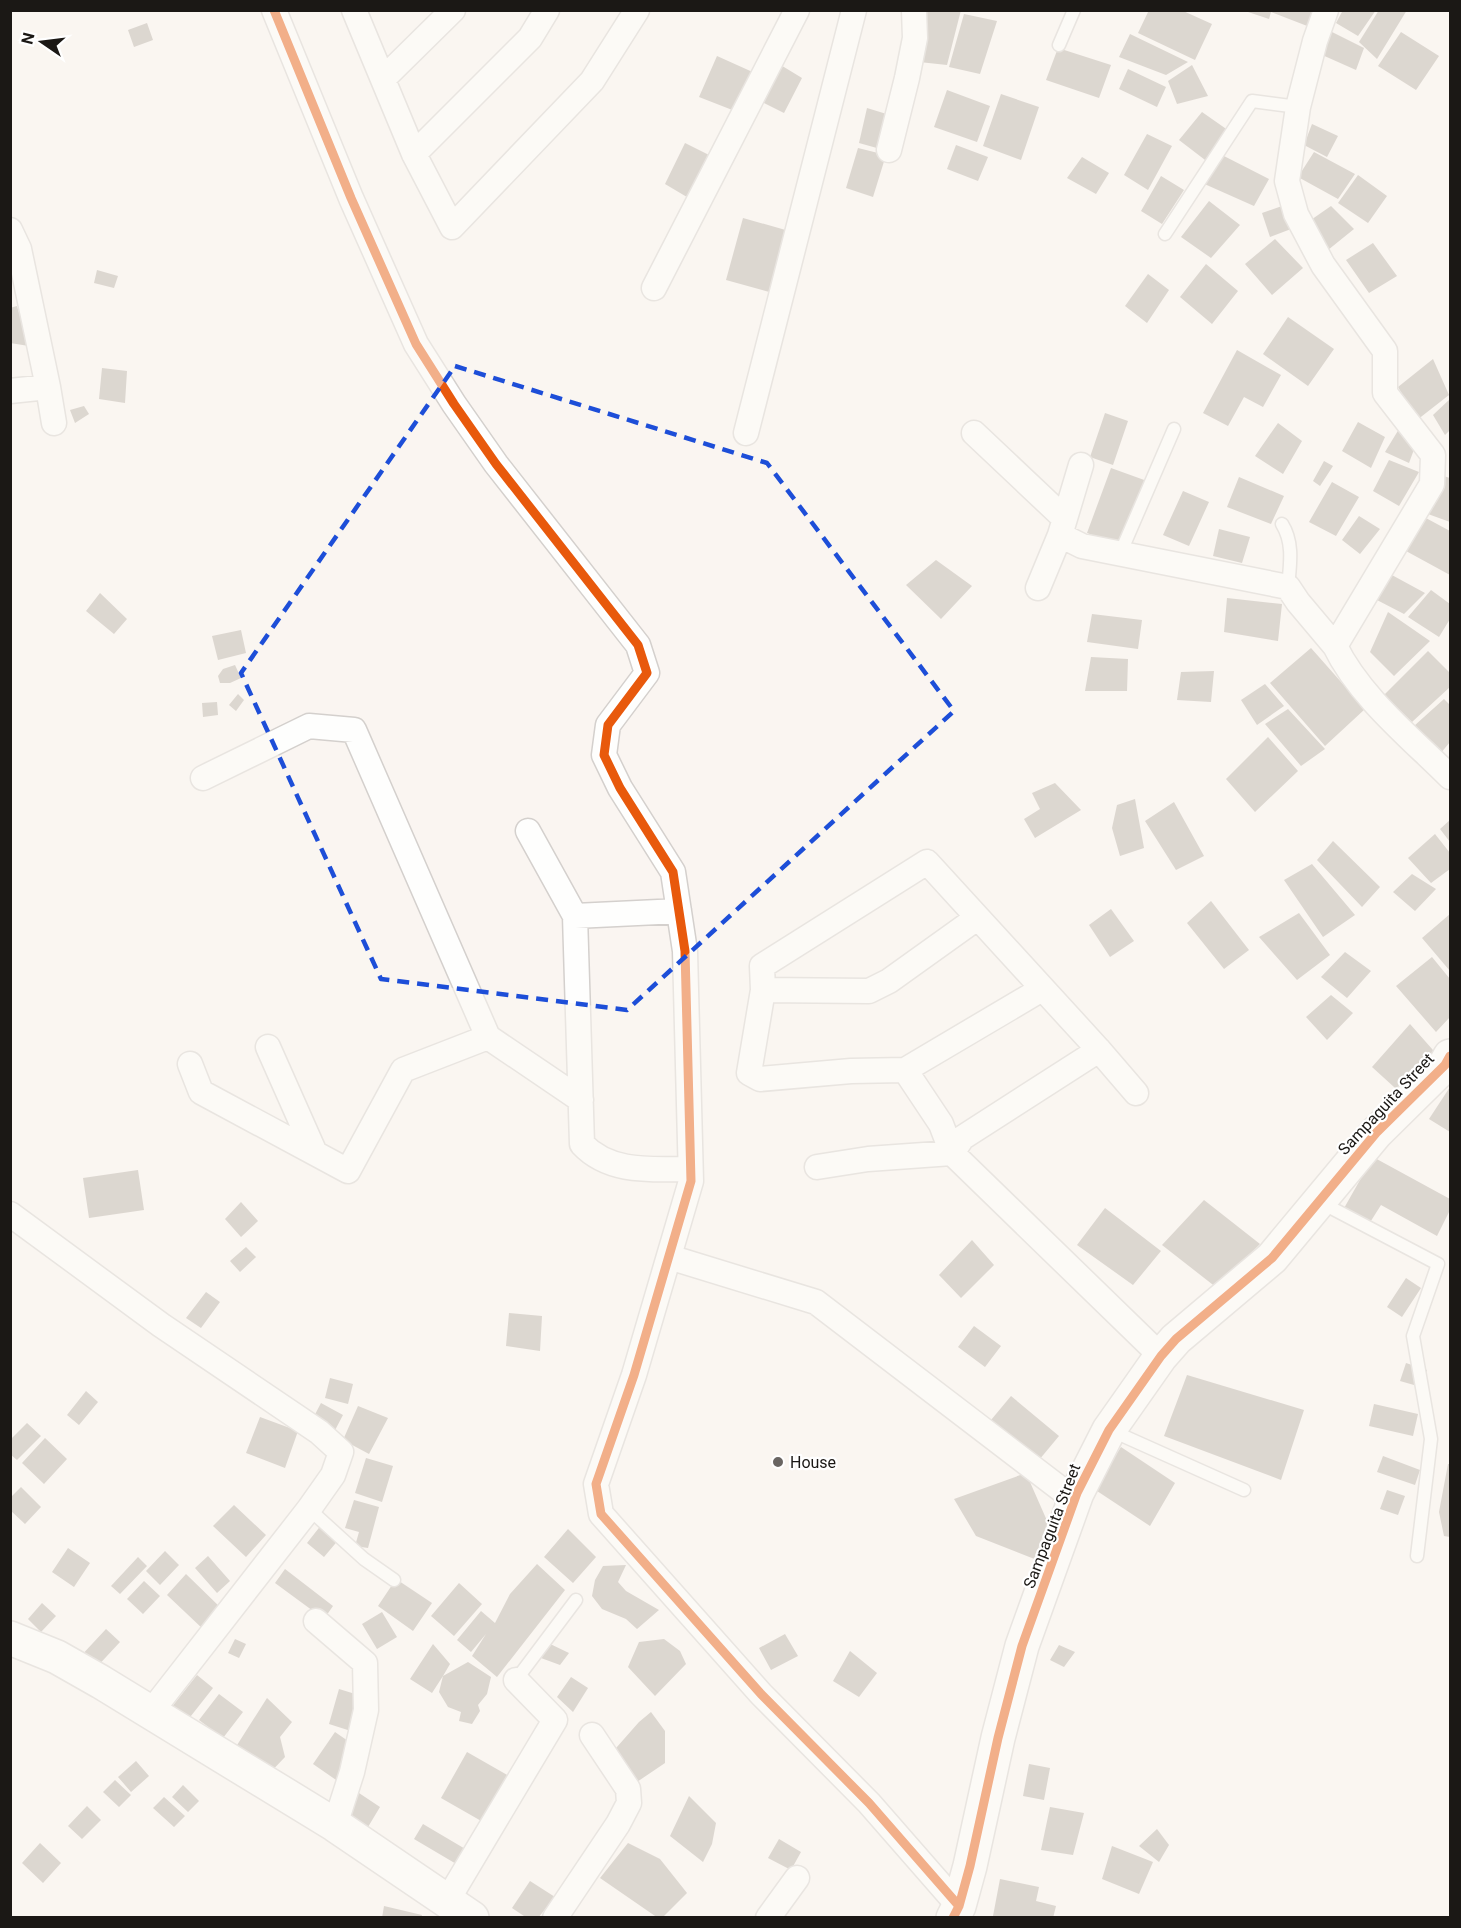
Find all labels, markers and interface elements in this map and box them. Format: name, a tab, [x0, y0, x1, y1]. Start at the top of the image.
north arrow	[12, 12, 72, 72]
text: N	[17, 31, 39, 46]
street label: Sampaguita Street	[1334, 1049, 1438, 1159]
place label: House	[790, 1453, 836, 1472]
marker: House	[771, 1455, 785, 1469]
street label: Sampaguita Street	[1020, 1461, 1084, 1591]

